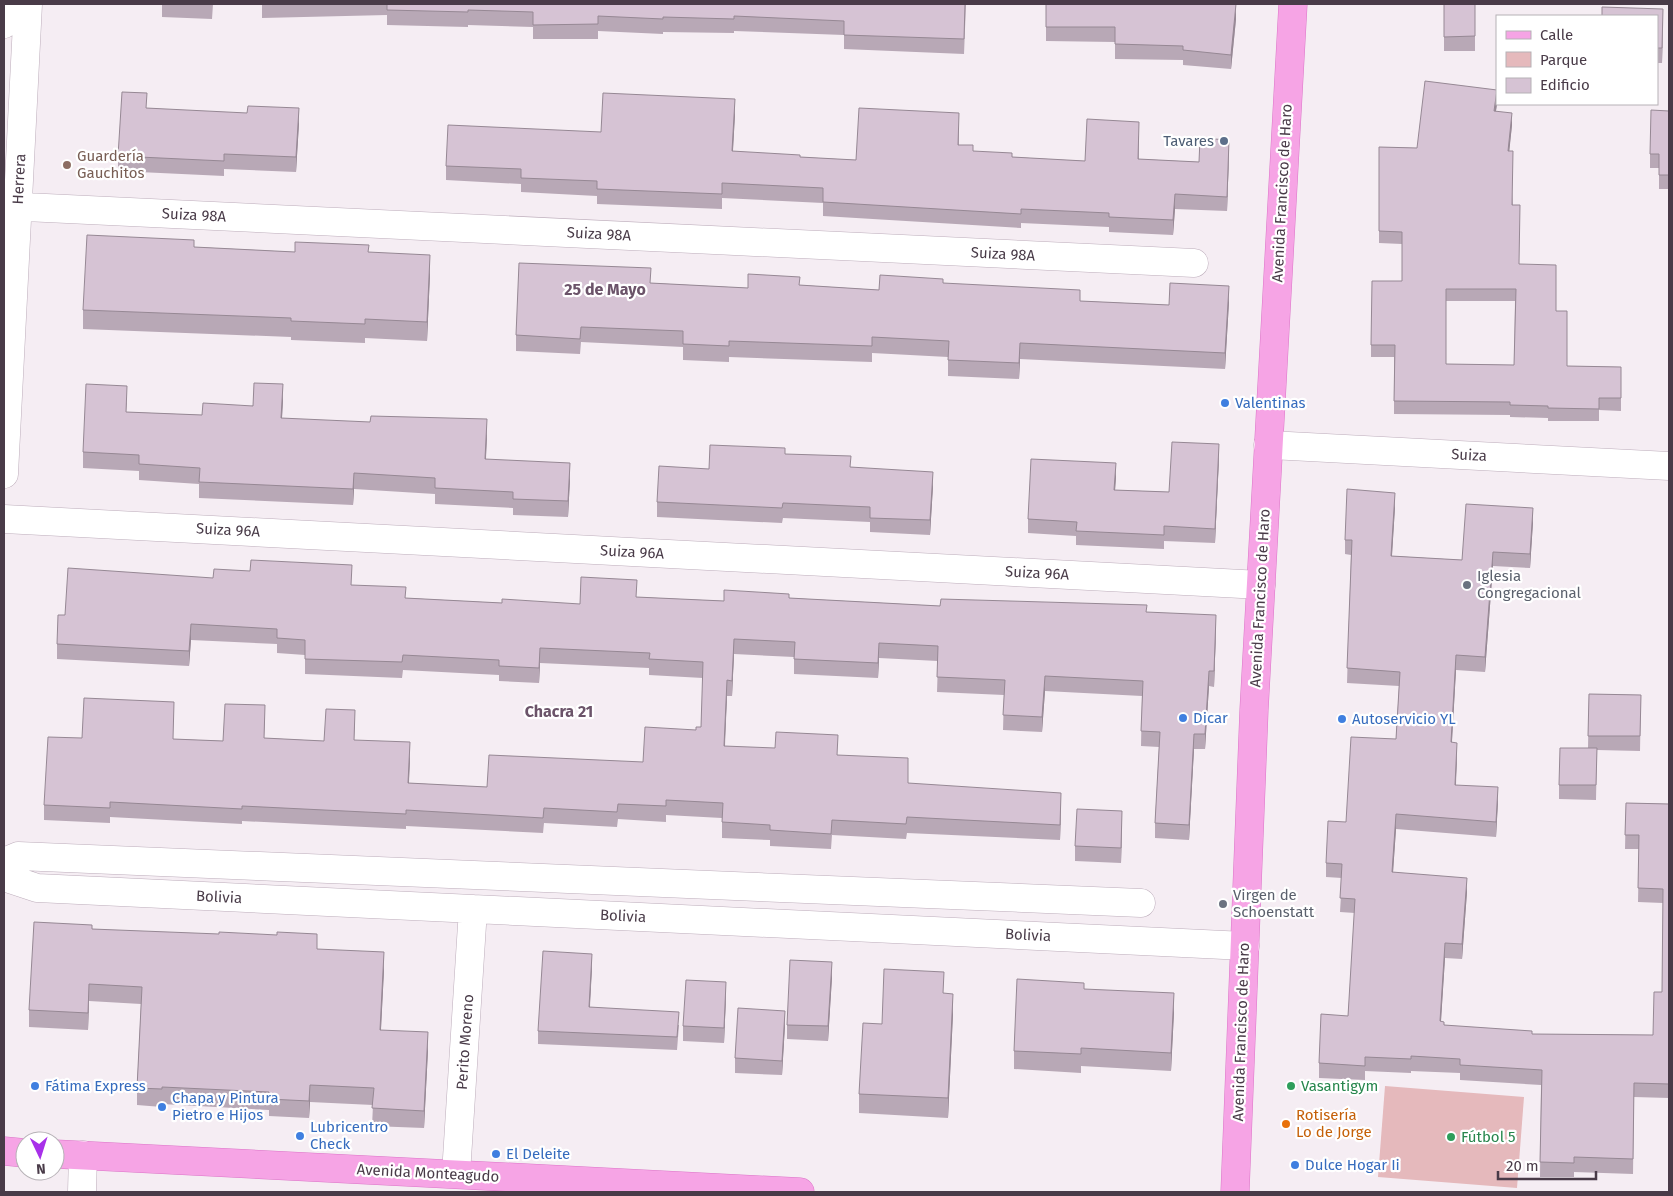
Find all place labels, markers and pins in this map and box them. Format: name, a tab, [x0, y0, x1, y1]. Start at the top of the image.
place label: Tavares	[1163, 132, 1214, 150]
marker: Tavares	[1218, 135, 1230, 147]
place label: Guardería Gauchitos	[77, 147, 145, 182]
marker: Guardería Gauchitos	[61, 159, 73, 171]
place label: Valentinas	[1235, 394, 1306, 412]
marker: Valentinas	[1219, 397, 1231, 409]
place label: Iglesia Congregacional	[1477, 567, 1582, 602]
marker: Iglesia Congregacional	[1461, 579, 1473, 591]
place label: Dicar	[1193, 709, 1228, 727]
place label: Autoservicio YL	[1352, 710, 1456, 728]
marker: Dicar	[1177, 712, 1189, 724]
marker: Autoservicio YL	[1336, 713, 1348, 725]
place label: Virgen de Schoenstatt	[1233, 886, 1315, 921]
marker: Virgen de Schoenstatt	[1217, 898, 1229, 910]
place label: Fátima Express	[45, 1077, 146, 1095]
place label: Vasantigym	[1301, 1077, 1378, 1095]
marker: Fátima Express	[29, 1080, 41, 1092]
marker: Vasantigym	[1285, 1080, 1297, 1092]
place label: Chapa y Pintura Pietro e Hijos	[172, 1089, 279, 1124]
marker: Chapa y Pintura Pietro e Hijos	[156, 1101, 168, 1113]
place label: Rotisería Lo de Jorge	[1296, 1106, 1372, 1141]
place label: Lubricentro Check	[310, 1118, 388, 1153]
marker: Rotisería Lo de Jorge	[1280, 1118, 1292, 1130]
place label: Fútbol 5	[1461, 1128, 1516, 1146]
marker: Lubricentro Check	[294, 1130, 306, 1142]
marker: Fútbol 5	[1445, 1131, 1457, 1143]
place label: El Deleite	[506, 1145, 570, 1163]
marker: El Deleite	[490, 1148, 502, 1160]
place label: Dulce Hogar Ii	[1305, 1156, 1400, 1174]
marker: Dulce Hogar Ii	[1289, 1159, 1301, 1171]

